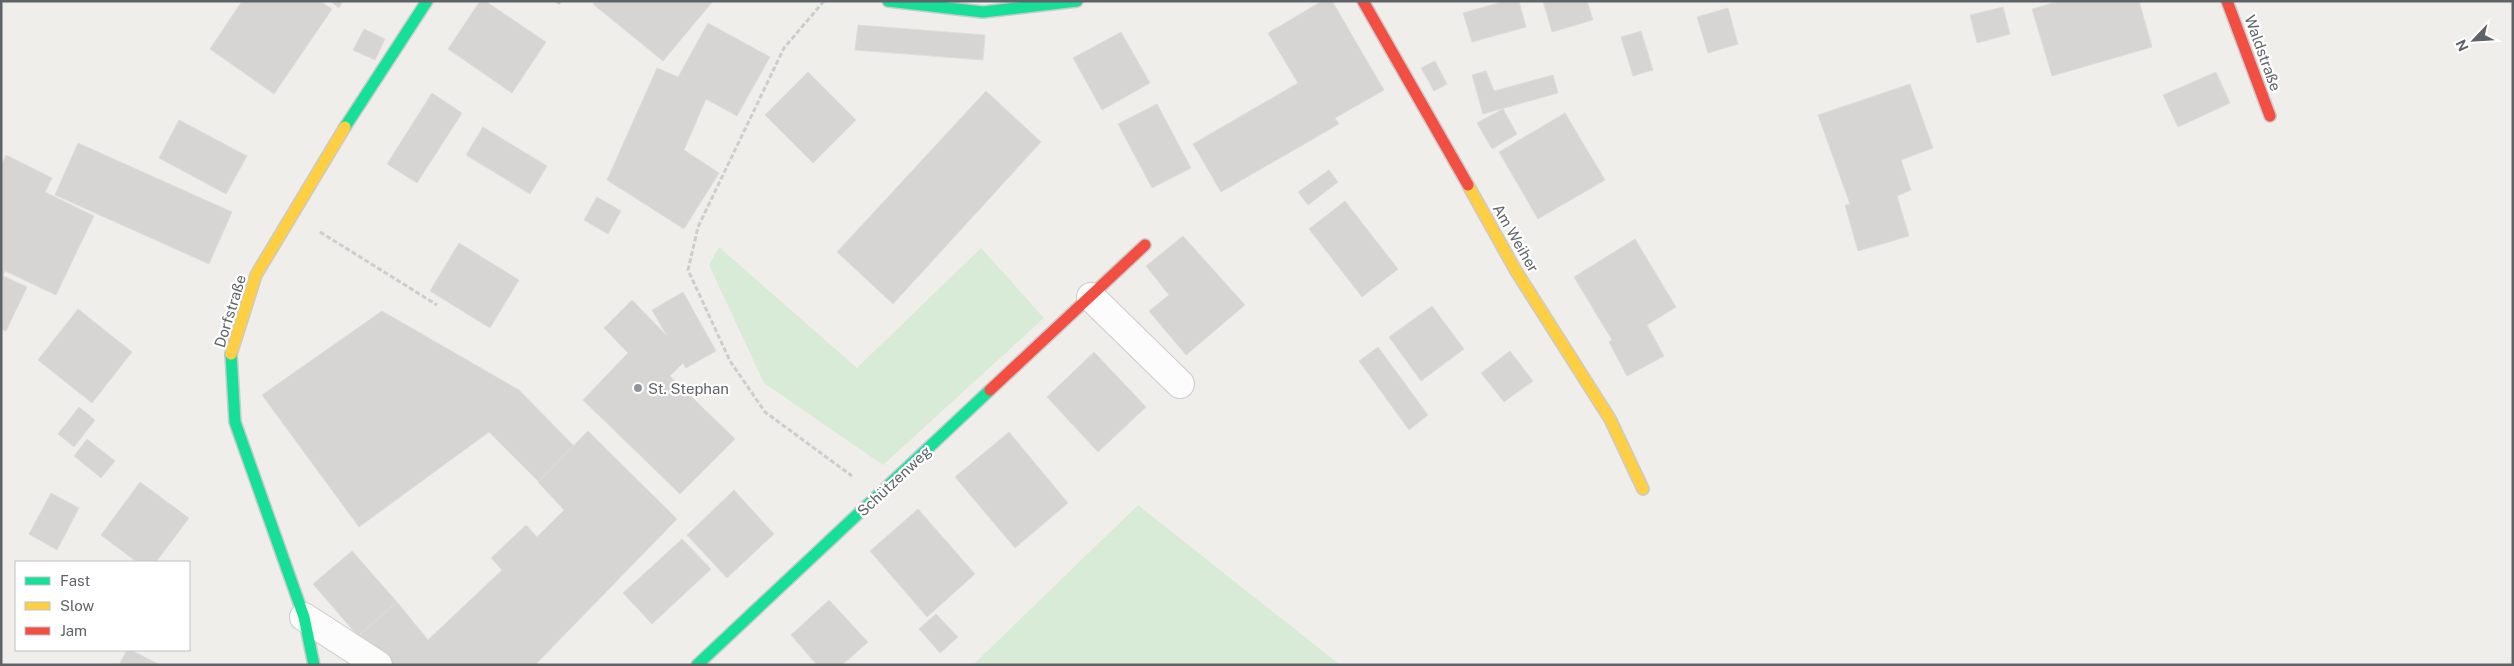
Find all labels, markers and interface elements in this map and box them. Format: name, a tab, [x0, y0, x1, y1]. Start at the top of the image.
street label: Waldstraße	[2241, 13, 2285, 93]
north arrow	[2449, 15, 2499, 65]
text: N	[2453, 37, 2472, 54]
street label: Am Weiher	[1490, 201, 1542, 275]
street label: Dorfstraße	[211, 273, 249, 349]
place label: St. Stephan	[648, 380, 729, 397]
marker: St. Stephan	[632, 382, 644, 394]
street label: Schützenweg	[854, 443, 934, 519]
legend	[15, 561, 190, 651]
text: Fast	[60, 572, 90, 589]
text: Slow	[60, 597, 95, 614]
text: Jam	[60, 622, 87, 639]

